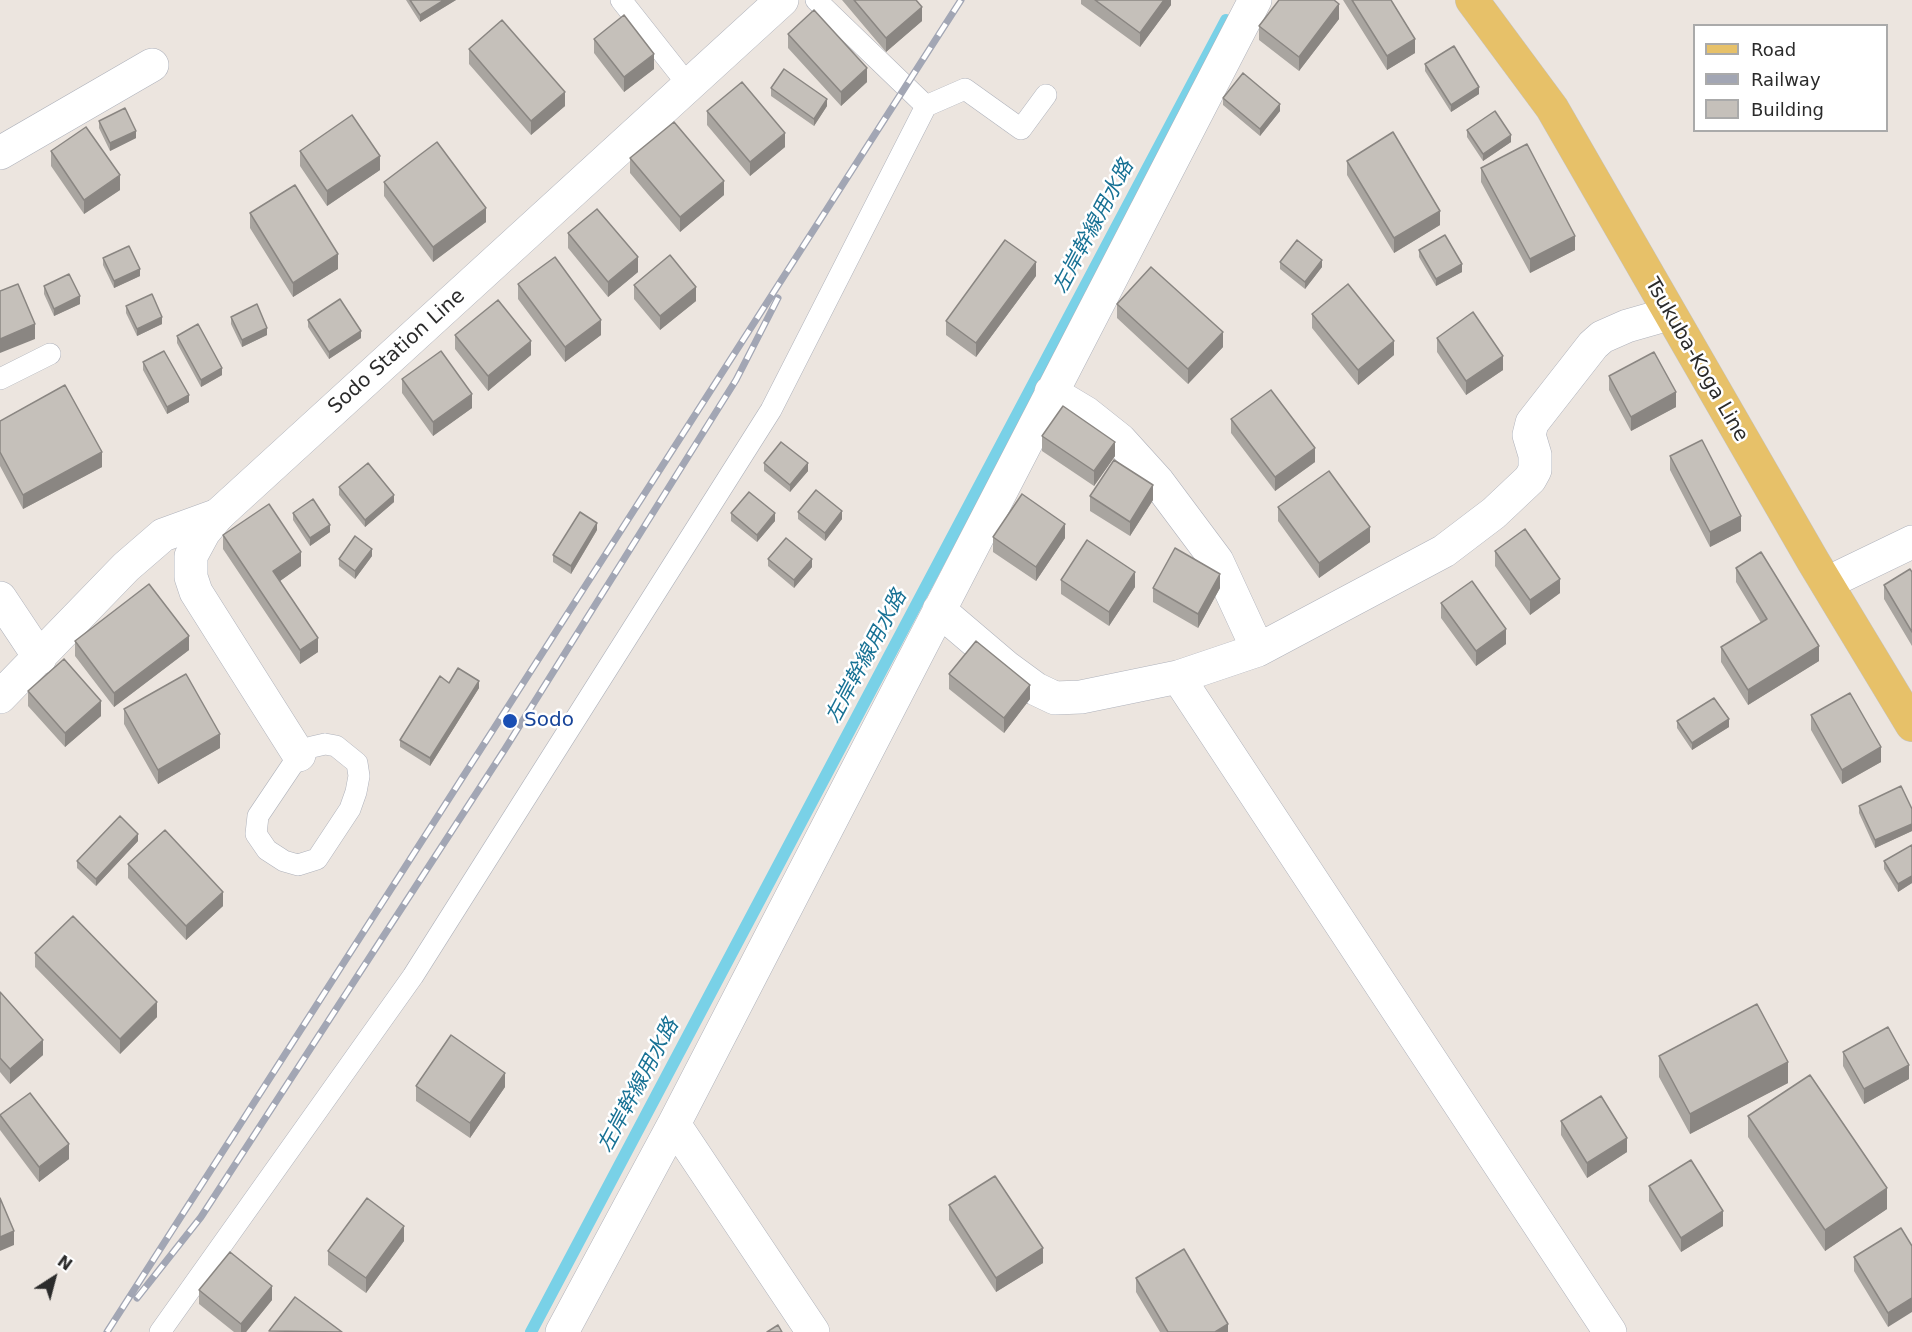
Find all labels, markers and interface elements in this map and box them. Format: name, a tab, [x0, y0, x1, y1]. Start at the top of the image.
legend	[1693, 24, 1888, 132]
text: Road	[1751, 39, 1796, 60]
text: Railway	[1751, 69, 1821, 90]
text: Building	[1751, 99, 1824, 120]
water label: 左岸幹線用水路	[1048, 156, 1140, 298]
street label: Tsukuba-Koga Line	[1639, 274, 1753, 446]
street label: Sodo Station Line	[324, 284, 470, 420]
water label: 左岸幹線用水路	[821, 586, 913, 728]
place label: Sodo	[524, 709, 574, 733]
marker: Sodo	[501, 712, 519, 730]
water label: 左岸幹線用水路	[593, 1015, 685, 1157]
north arrow	[24, 1248, 84, 1308]
text: N	[54, 1251, 76, 1275]

